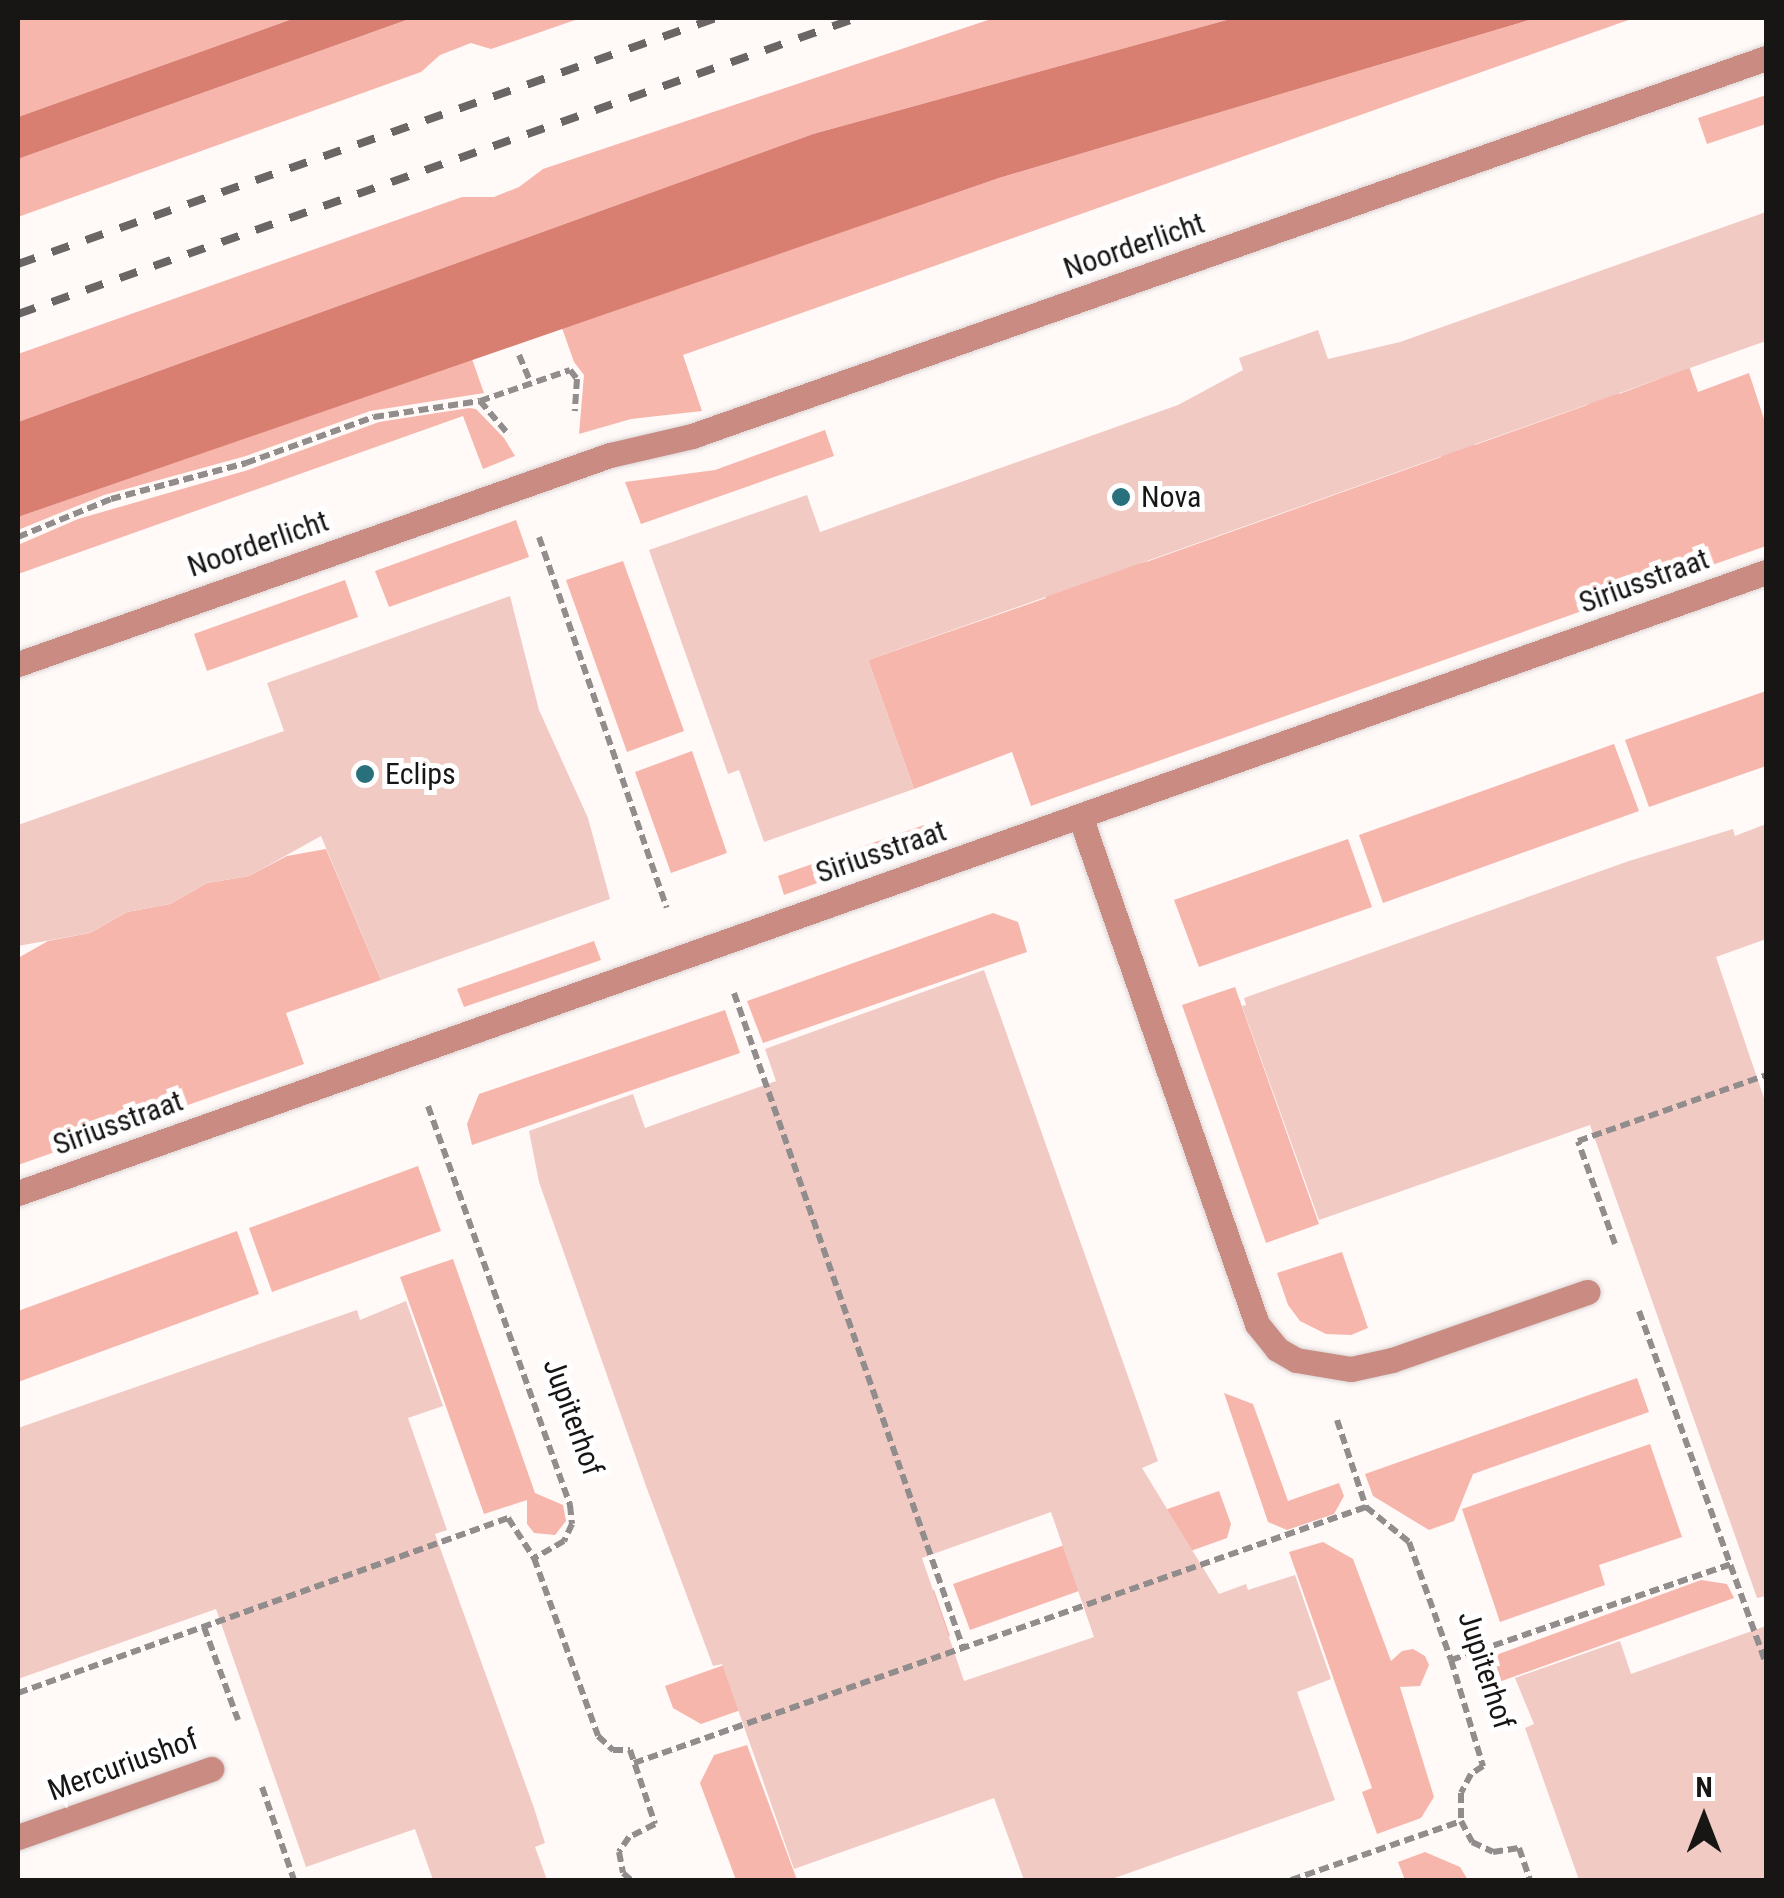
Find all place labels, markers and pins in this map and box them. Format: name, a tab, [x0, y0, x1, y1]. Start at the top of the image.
place label: Nova	[1141, 479, 1201, 515]
marker: Nova	[1110, 486, 1132, 508]
place label: Eclips	[385, 756, 456, 792]
marker: Eclips	[354, 763, 376, 785]

